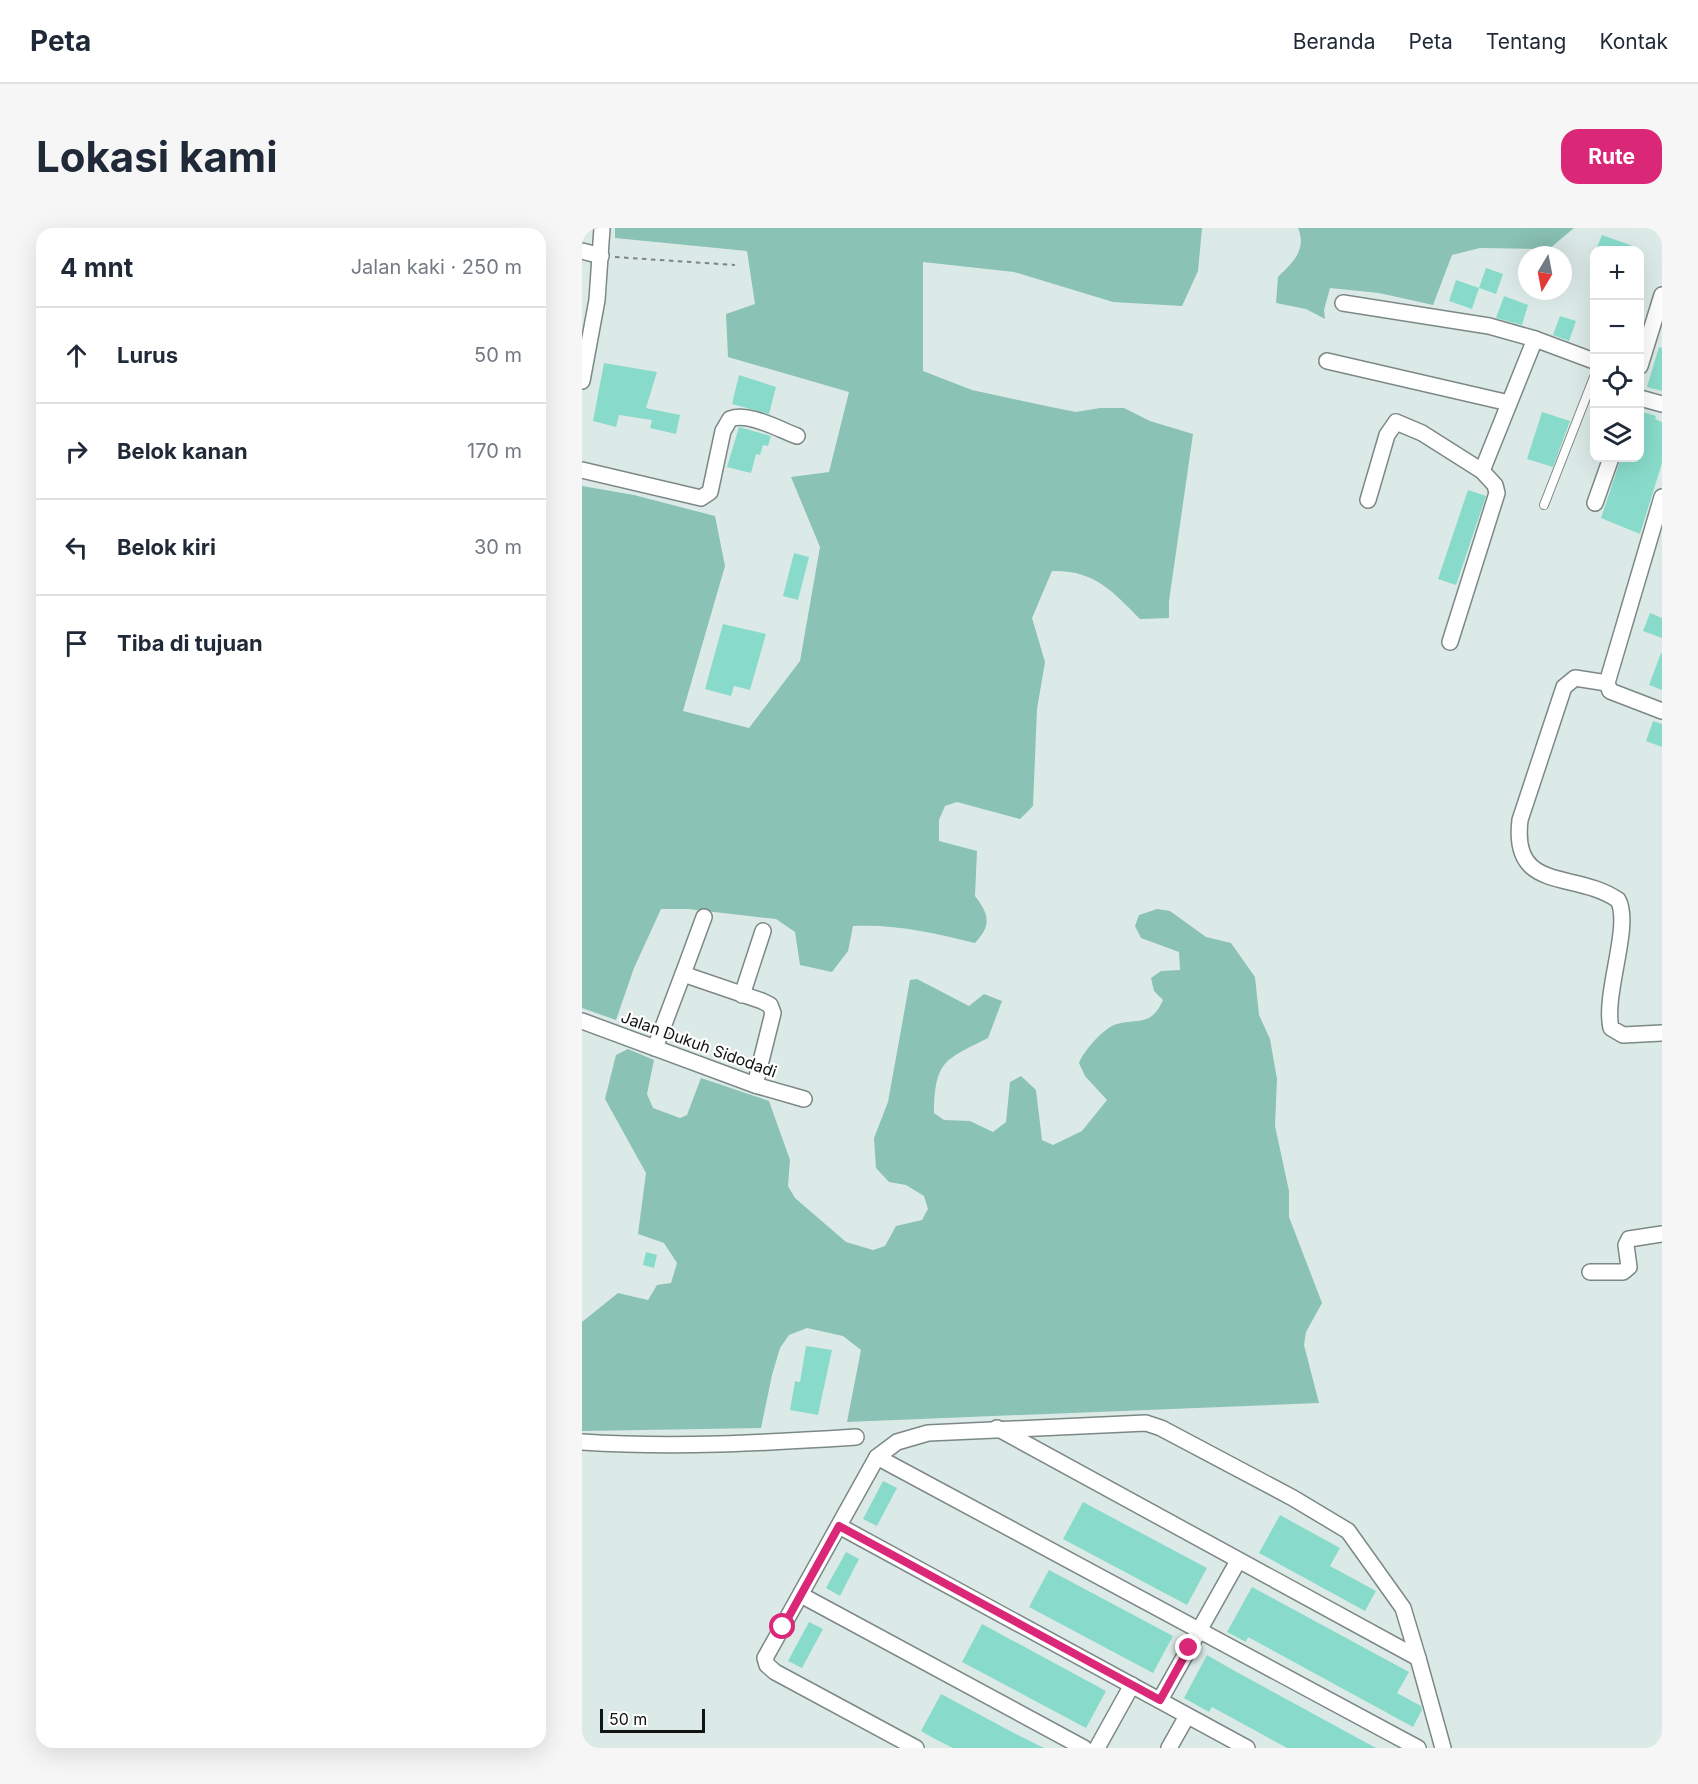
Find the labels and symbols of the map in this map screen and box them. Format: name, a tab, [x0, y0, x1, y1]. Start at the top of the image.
north arrow	[1518, 246, 1572, 300]
street label: Jalan Dukuh Sidodadi	[618, 1007, 780, 1081]
route start	[769, 1613, 795, 1639]
route end	[1175, 1634, 1201, 1660]
scale bar	[600, 1706, 705, 1734]

